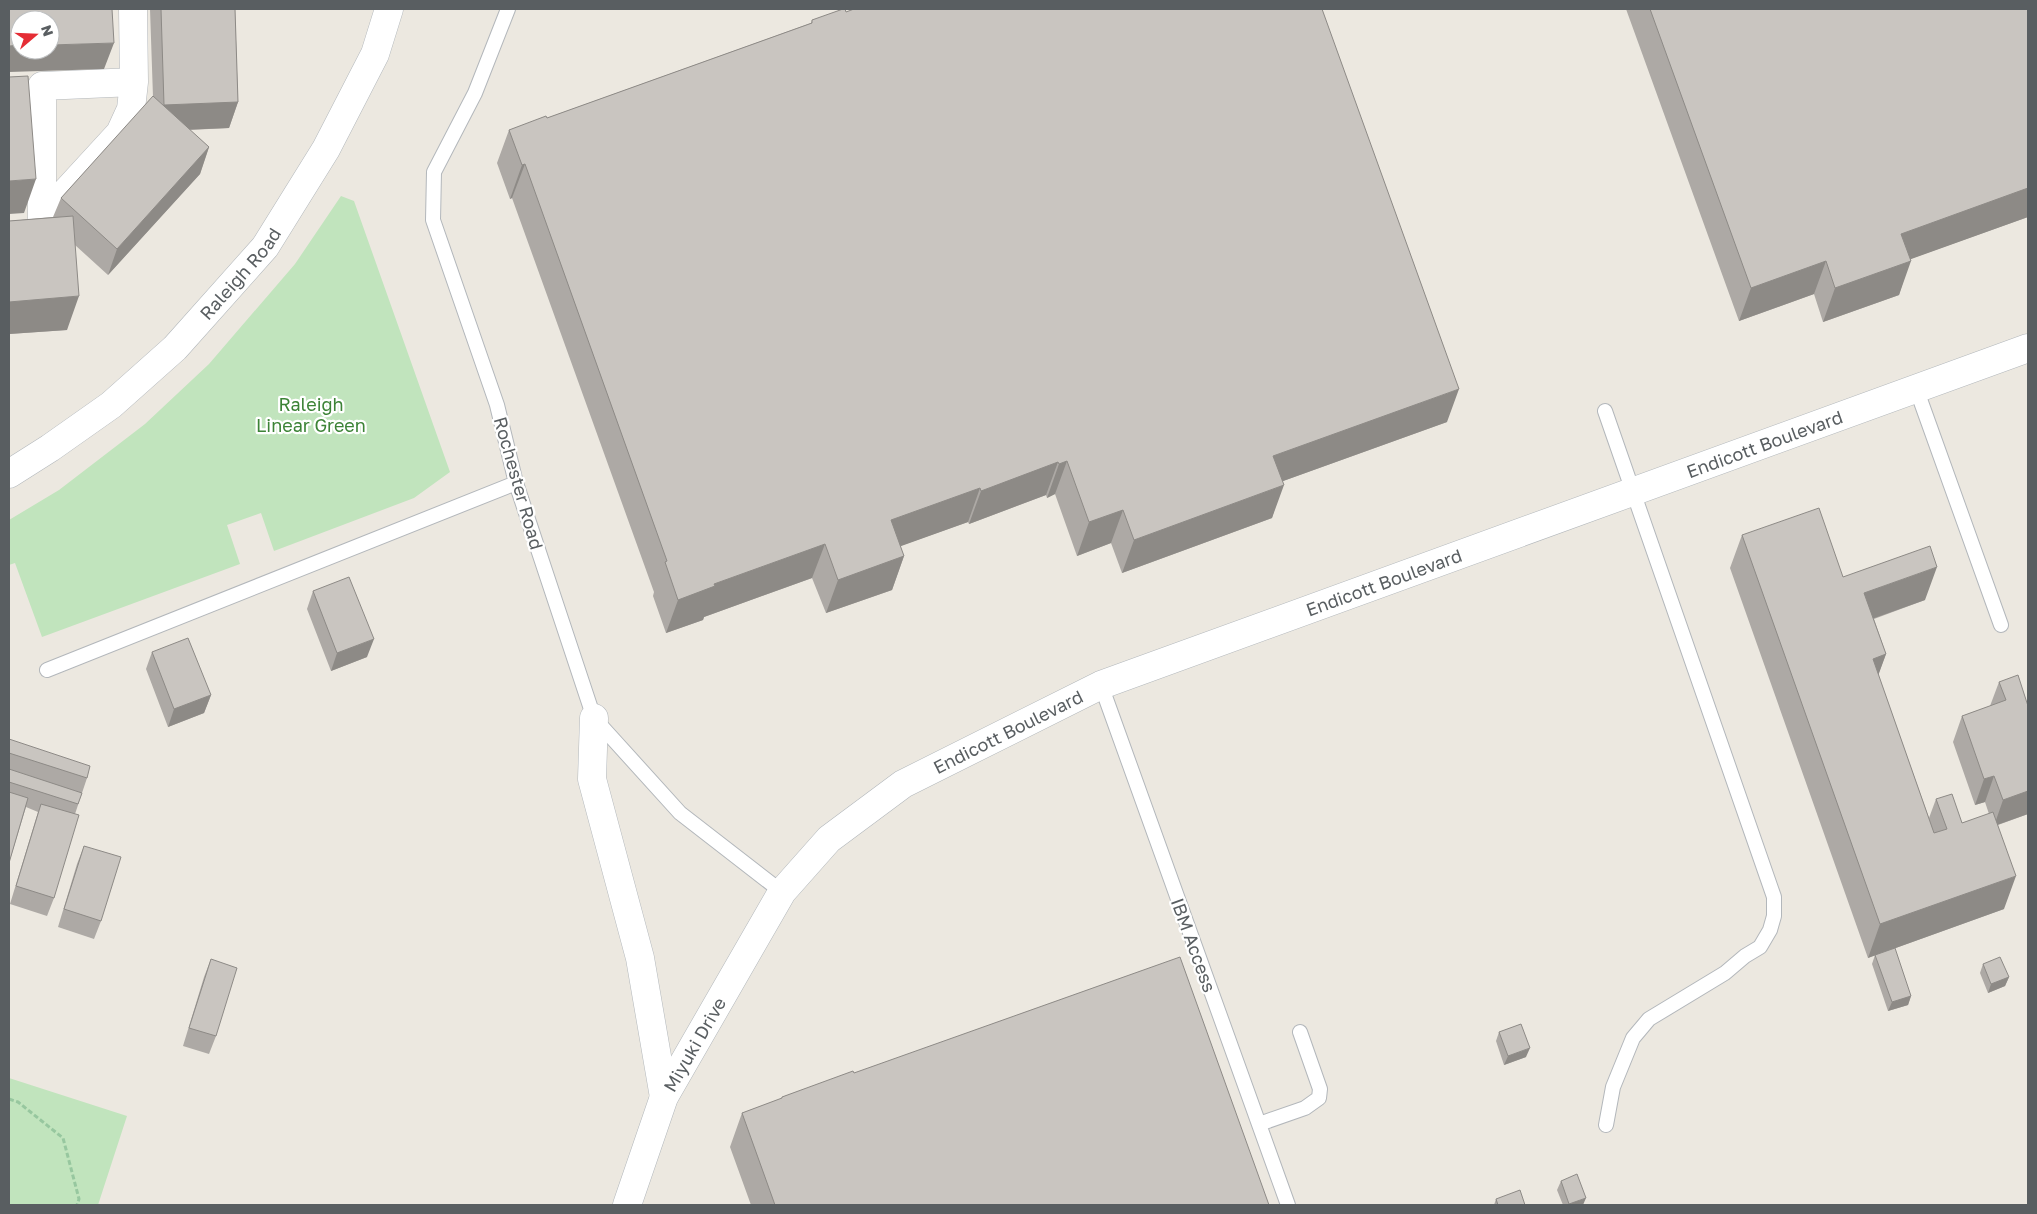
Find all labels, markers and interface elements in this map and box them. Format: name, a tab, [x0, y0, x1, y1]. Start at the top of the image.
north arrow	[10, 10, 60, 60]
text: N	[38, 23, 58, 38]
street label: Raleigh Road	[195, 224, 285, 324]
park label: Raleigh Linear Green	[256, 393, 366, 436]
street label: Endicott Boulevard	[1683, 405, 1845, 482]
street label: Rochester Road	[490, 414, 548, 552]
street label: Endicott Boulevard	[1303, 544, 1465, 621]
street label: Endicott Boulevard	[929, 685, 1086, 778]
street label: IBM Access	[1167, 895, 1221, 995]
street label: Miyuki Drive	[659, 993, 730, 1095]

